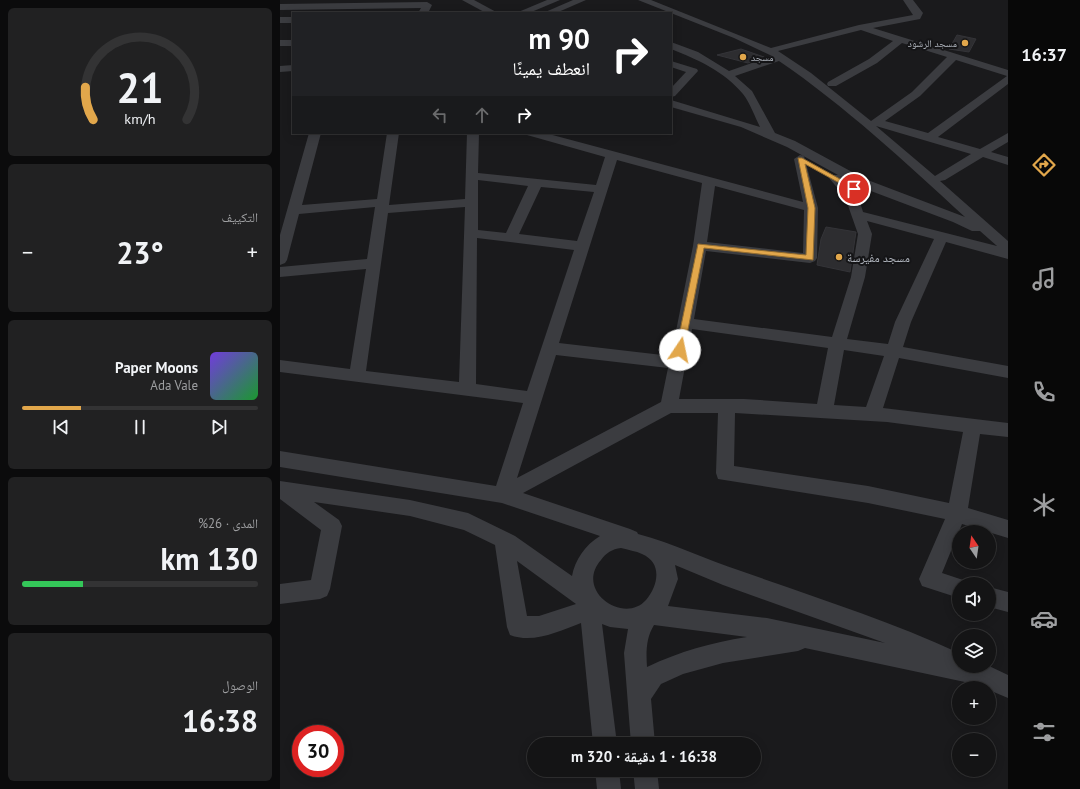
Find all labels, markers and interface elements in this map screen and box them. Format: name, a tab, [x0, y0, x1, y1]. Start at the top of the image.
text: 90 m	[529, 20, 590, 57]
icon: right	[604, 28, 656, 80]
place label: مسجد الرشود	[908, 37, 957, 50]
marker: مسجد الرشود	[960, 38, 970, 48]
text: 16:37	[1021, 43, 1067, 66]
place label: مسجد	[751, 51, 774, 64]
marker: مسجد	[738, 52, 748, 62]
text: انعطف يمينًا	[513, 57, 590, 80]
text: 21	[116, 61, 164, 114]
icon: left	[429, 104, 451, 126]
icon: ahead	[471, 104, 493, 126]
icon: right	[513, 104, 535, 126]
text: km/h	[124, 109, 156, 128]
icon: directions	[1030, 151, 1058, 179]
pin	[837, 172, 871, 206]
icon: arrive	[843, 178, 865, 200]
text: التكييف	[222, 209, 258, 226]
text: 23°	[116, 233, 164, 272]
text: −	[22, 238, 33, 266]
text: +	[247, 238, 258, 266]
place label: مسجد مفيرسة	[847, 250, 910, 265]
marker: مسجد مفيرسة	[834, 252, 844, 262]
icon: music	[1030, 265, 1058, 293]
position arrow	[659, 329, 701, 371]
text: Paper Moons	[115, 358, 198, 377]
text: Ada Vale	[150, 377, 198, 394]
icon: phone	[1030, 378, 1058, 406]
icon: previous	[50, 416, 72, 438]
icon: pause	[129, 416, 151, 438]
icon: next	[208, 416, 230, 438]
icon: climate	[1030, 491, 1058, 519]
text: المدى · 26%	[198, 515, 258, 532]
north arrow	[952, 525, 996, 569]
map controls	[952, 525, 996, 777]
text: 130 km	[160, 539, 258, 578]
button: sound	[952, 577, 996, 621]
icon: car	[1030, 605, 1058, 633]
button: layers	[952, 629, 996, 673]
text: الوصول	[222, 677, 258, 694]
button: +	[952, 681, 996, 725]
text: 16:38	[182, 701, 258, 740]
icon: filters	[1030, 718, 1058, 746]
speed limit sign: 30	[292, 725, 344, 777]
button: −	[952, 733, 996, 777]
text: 16:38 · 1 دقيقة · 320 m	[571, 747, 717, 766]

